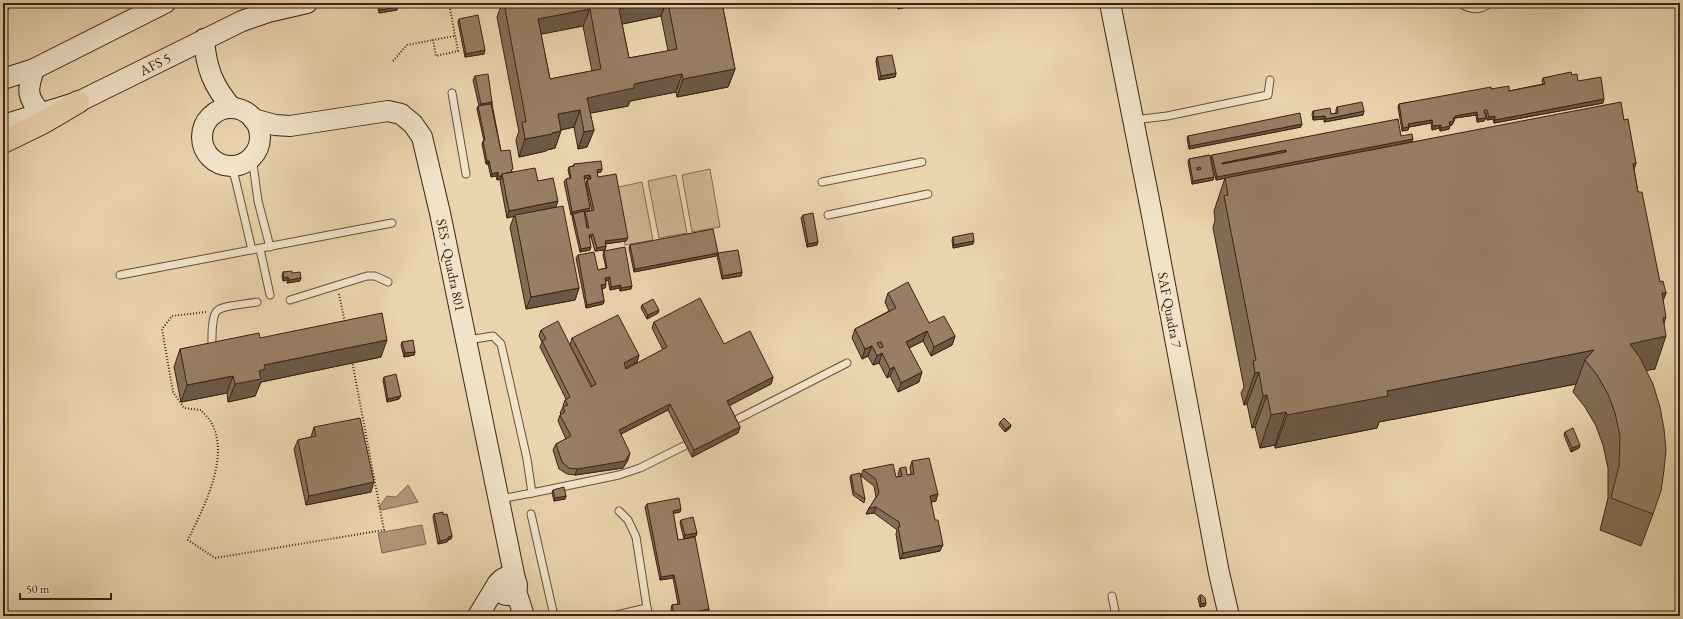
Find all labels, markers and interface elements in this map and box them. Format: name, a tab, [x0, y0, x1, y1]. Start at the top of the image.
street label: AFS 5	[135, 49, 174, 80]
street label: SES - Quadra 801	[432, 217, 470, 313]
street label: SAF Quadra 7	[1154, 271, 1186, 350]
scale bar	[20, 575, 111, 601]
text: 50 m	[26, 581, 50, 597]

